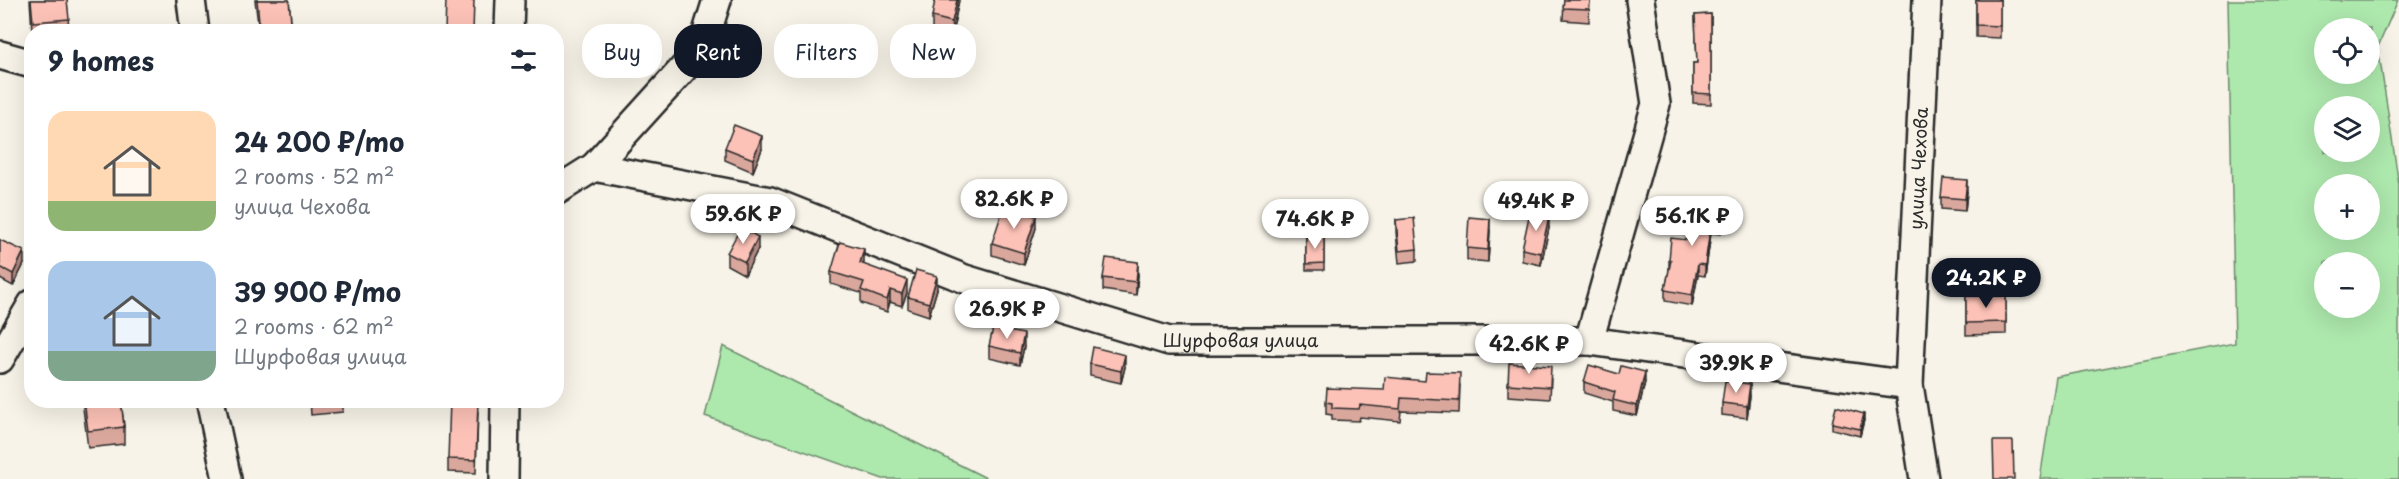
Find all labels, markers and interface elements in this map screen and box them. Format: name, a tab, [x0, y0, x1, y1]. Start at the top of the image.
map controls	[2314, 18, 2380, 318]
button: locate	[2314, 18, 2380, 84]
chip: Buy	[582, 24, 662, 78]
chip: Rent	[674, 24, 762, 78]
chip: Filters	[774, 24, 878, 78]
chip: New	[890, 24, 976, 78]
text: 9 homes	[48, 41, 154, 80]
icon: filters	[507, 44, 540, 77]
button: layers	[2314, 96, 2380, 162]
street label: улица Чехова	[1901, 106, 1934, 230]
text: 24 200 ₽/mo	[234, 122, 404, 161]
icon: home	[96, 135, 168, 207]
text: 2 rooms · 52 m²	[234, 161, 394, 191]
button: +	[2314, 174, 2380, 240]
pin: 82.6K ₽	[959, 179, 1069, 230]
pin: 49.4K ₽	[1481, 181, 1591, 232]
text: 82.6K ₽	[974, 183, 1054, 213]
text: 49.4K ₽	[1497, 185, 1575, 215]
text: улица Чехова	[234, 191, 370, 221]
pin: 59.6K ₽	[688, 194, 798, 245]
pin: 56.1K ₽	[1637, 196, 1747, 247]
text: 59.6K ₽	[704, 198, 782, 228]
pin: 74.6K ₽	[1260, 199, 1370, 250]
text: 56.1K ₽	[1654, 200, 1730, 230]
text: 74.6K ₽	[1276, 203, 1354, 233]
button: −	[2314, 252, 2380, 318]
pin: 24.2K ₽	[1931, 258, 2041, 309]
text: 24.2K ₽	[1946, 262, 2026, 292]
text: 39 900 ₽/mo	[234, 272, 401, 311]
icon: home	[96, 285, 168, 357]
pin: 26.9K ₽	[952, 289, 1062, 340]
text: 26.9K ₽	[968, 293, 1046, 323]
text: 2 rooms · 62 m²	[234, 311, 394, 341]
pin: 42.6K ₽	[1474, 324, 1584, 375]
street label: Шурфовая улица	[1163, 326, 1319, 353]
text: 42.6K ₽	[1489, 328, 1569, 358]
text: Шурфовая улица	[234, 341, 407, 371]
pin: 39.9K ₽	[1681, 343, 1791, 394]
text: 39.9K ₽	[1699, 347, 1773, 377]

